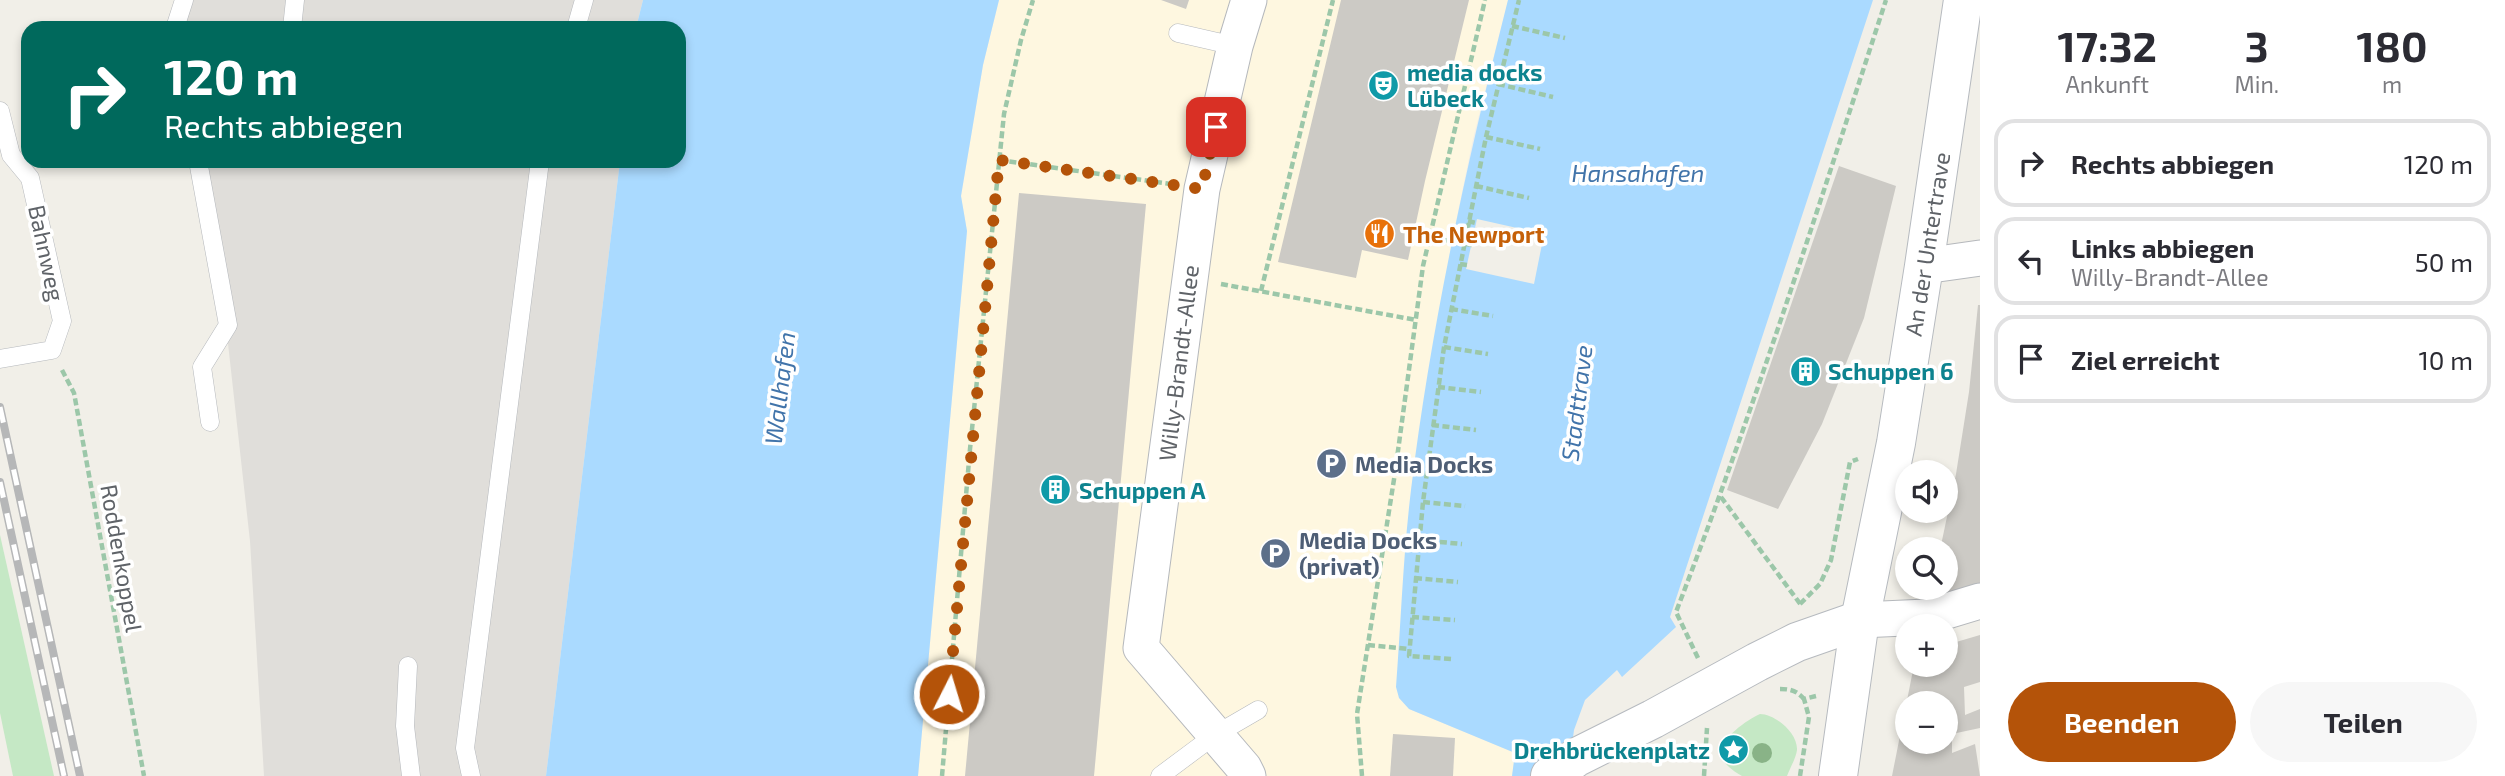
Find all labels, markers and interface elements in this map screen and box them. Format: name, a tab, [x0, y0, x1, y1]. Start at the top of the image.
text: 17:32	[2058, 20, 2157, 70]
text: 3	[2245, 20, 2269, 70]
text: 180	[2357, 20, 2427, 70]
text: 120 m	[164, 46, 298, 105]
icon: right	[49, 49, 140, 140]
place label: media docks Lübeck	[1407, 58, 1542, 112]
theatre icon: media docks Lübeck	[1367, 68, 1401, 102]
text: Ankunft	[2066, 70, 2149, 98]
text: Min.	[2235, 70, 2279, 98]
text: m	[2382, 70, 2402, 98]
pin	[1186, 97, 1246, 157]
text: Rechts abbiegen	[164, 106, 403, 144]
icon: arrive	[1197, 108, 1235, 146]
icon: right	[2012, 144, 2050, 182]
text: Rechts abbiegen	[2071, 148, 2274, 179]
text: 120 m	[2404, 148, 2473, 179]
street label: An der Untertrave	[1899, 150, 1955, 338]
water label: Hansahafen	[1572, 158, 1704, 187]
street label: Bahnweg	[23, 202, 71, 304]
restaurant icon: The Newport	[1363, 217, 1397, 251]
place label: The Newport	[1403, 220, 1544, 248]
text: Links abbiegen	[2071, 232, 2255, 263]
icon: left	[2012, 242, 2050, 280]
text: 50 m	[2415, 246, 2473, 277]
street label: Willy-Brandt-Allee	[1152, 263, 1204, 463]
text: Willy-Brandt-Allee	[2071, 263, 2269, 291]
water label: Wallhafen	[758, 330, 800, 446]
icon: arrive	[2012, 340, 2050, 378]
water label: Stadttrave	[1555, 343, 1598, 463]
text: Ziel erreicht	[2071, 344, 2220, 375]
text: 10 m	[2418, 344, 2473, 375]
building icon: Schuppen 6	[1788, 354, 1822, 388]
place label: Schuppen 6	[1828, 357, 1954, 385]
parking icon: Media Docks	[1315, 447, 1349, 481]
place label: Media Docks	[1355, 450, 1493, 478]
map controls	[1895, 460, 1958, 754]
button: sound	[1895, 460, 1958, 523]
building icon: Schuppen A	[1039, 473, 1073, 507]
place label: Schuppen A	[1079, 476, 1206, 504]
street label: Roddenkoppel	[95, 482, 149, 634]
place label: Media Docks (privat)	[1299, 526, 1437, 580]
parking icon: Media Docks (privat)	[1259, 536, 1293, 570]
button: search	[1895, 537, 1958, 600]
button: +	[1895, 614, 1958, 677]
position arrow	[912, 657, 986, 731]
button: Beenden	[2008, 682, 2236, 762]
button: Teilen	[2250, 682, 2477, 762]
button: −	[1895, 691, 1958, 754]
place icon: Drehbrückenplatz	[1716, 733, 1750, 767]
place label: Drehbrückenplatz	[1514, 736, 1710, 764]

